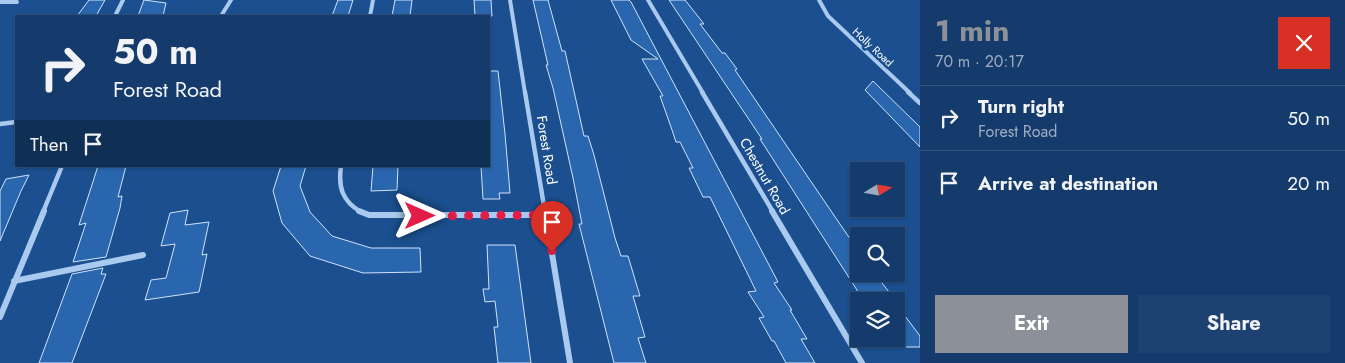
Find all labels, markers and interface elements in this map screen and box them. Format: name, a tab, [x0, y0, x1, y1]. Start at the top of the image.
text: 1 min	[935, 9, 1009, 52]
button: close	[1278, 17, 1330, 69]
street label: Holly Road	[849, 24, 897, 70]
text: 50 m	[113, 27, 198, 77]
icon: right	[30, 35, 95, 100]
text: 70 m · 20:17	[935, 50, 1024, 73]
text: Forest Road	[113, 73, 222, 105]
text: Turn right	[978, 93, 1064, 120]
icon: right	[935, 104, 963, 132]
text: 50 m	[1287, 105, 1330, 132]
street label: Forest Road	[532, 114, 562, 186]
text: Forest Road	[978, 120, 1057, 143]
icon: arrive	[79, 130, 107, 158]
text: Then	[30, 131, 69, 158]
street label: Chestnut Road	[735, 134, 795, 218]
north arrow	[850, 162, 905, 218]
map controls	[850, 162, 905, 347]
icon: arrive	[935, 169, 963, 197]
text: Arrive at destination	[978, 170, 1158, 197]
text: 20 m	[1287, 170, 1330, 197]
position arrow	[393, 189, 445, 241]
pin	[531, 201, 573, 252]
icon: arrive	[538, 208, 566, 236]
button: search	[850, 227, 905, 282]
button: layers	[850, 292, 905, 347]
button: Exit	[935, 295, 1128, 353]
button: Share	[1138, 295, 1330, 353]

